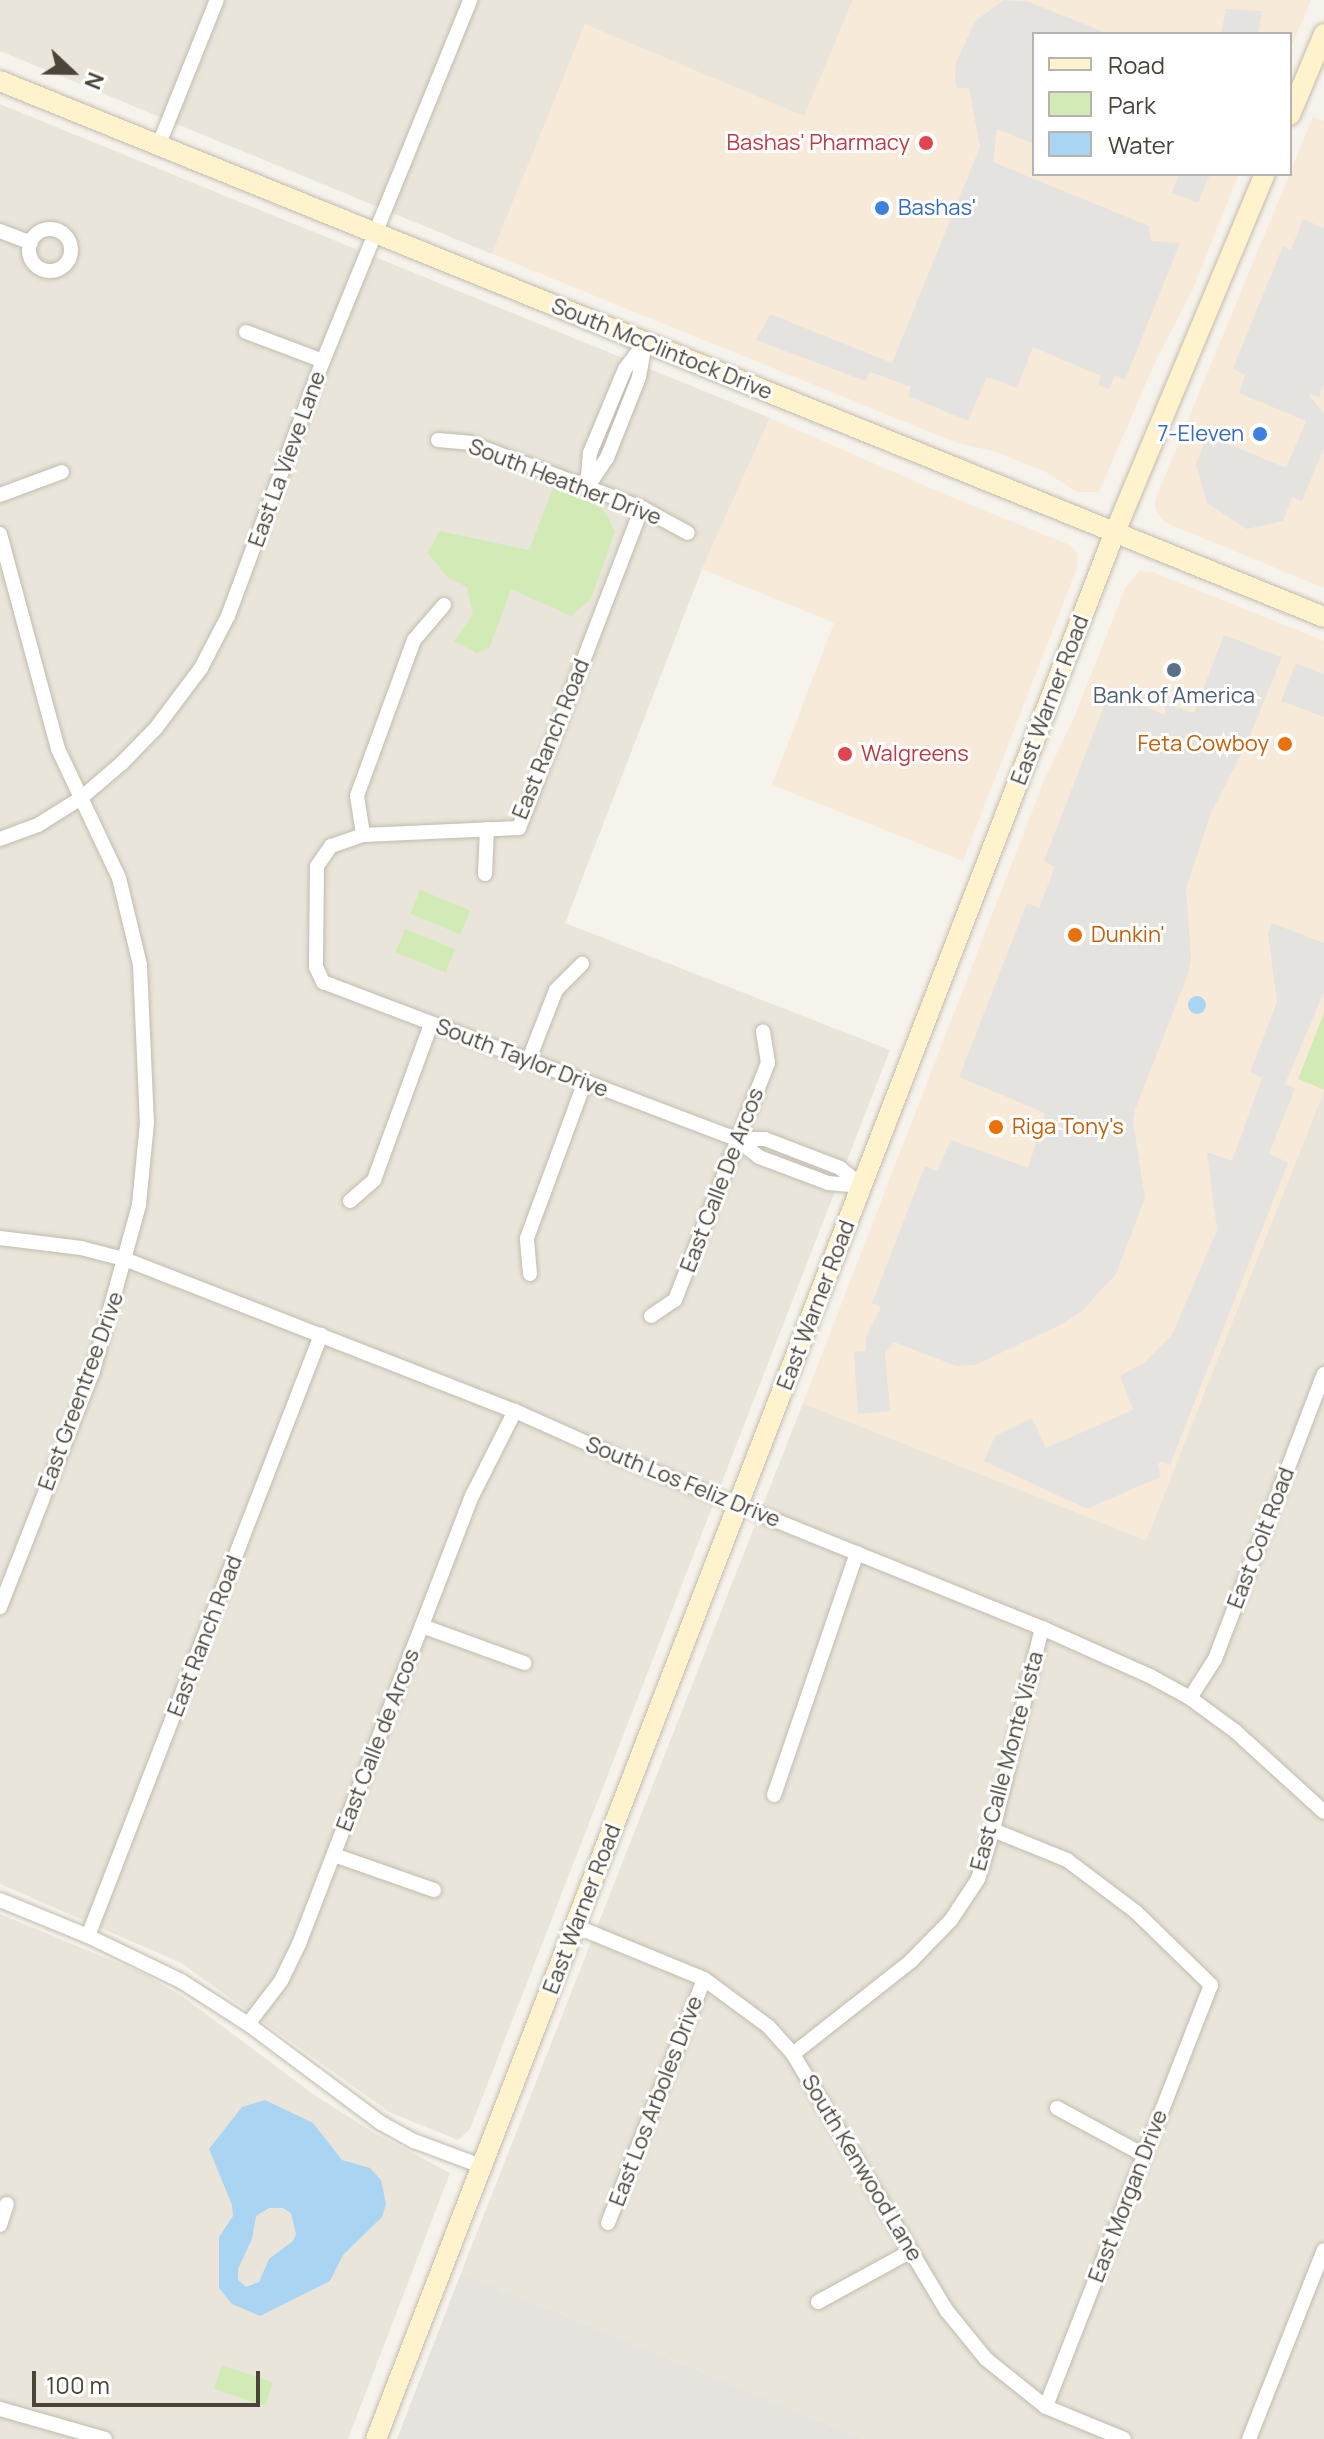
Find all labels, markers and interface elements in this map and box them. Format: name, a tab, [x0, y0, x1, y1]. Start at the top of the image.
north arrow	[32, 32, 112, 112]
legend	[1032, 32, 1292, 176]
text: Road	[1108, 48, 1165, 81]
text: N	[77, 68, 111, 94]
text: Park	[1108, 88, 1156, 121]
text: Water	[1108, 128, 1175, 161]
place label: Bashas' Pharmacy	[727, 130, 910, 156]
marker: Bashas' Pharmacy	[917, 134, 935, 152]
place label: Bashas'	[898, 195, 976, 221]
marker: Bashas'	[873, 199, 891, 217]
street label: South McClintock Drive	[548, 293, 776, 405]
street label: East La Vieve Lane	[243, 368, 331, 550]
place label: 7-Eleven	[1158, 421, 1244, 447]
marker: 7-Eleven	[1251, 425, 1269, 443]
street label: South Heather Drive	[465, 433, 665, 531]
street label: East Warner Road	[1005, 611, 1095, 789]
street label: East Ranch Road	[507, 655, 595, 823]
marker: Bank of America	[1165, 661, 1183, 679]
place label: Bank of America	[1093, 683, 1255, 709]
place label: Feta Cowboy	[1138, 731, 1269, 757]
marker: Feta Cowboy	[1276, 735, 1294, 753]
place label: Walgreens	[861, 741, 969, 767]
marker: Walgreens	[836, 745, 854, 763]
place label: Dunkin'	[1091, 922, 1165, 948]
marker: Dunkin'	[1066, 926, 1084, 944]
street label: South Taylor Drive	[432, 1013, 612, 1103]
street label: East Calle De Arcos	[675, 1084, 769, 1276]
place label: Riga Tony's	[1012, 1114, 1124, 1140]
marker: Riga Tony's	[987, 1118, 1005, 1136]
street label: East Warner Road	[771, 1216, 861, 1394]
street label: East Greentree Drive	[33, 1288, 129, 1494]
street label: South Los Feliz Drive	[582, 1431, 784, 1533]
street label: East Colt Road	[1222, 1464, 1300, 1612]
street label: East Ranch Road	[162, 1552, 248, 1720]
street label: East Calle de Arcos	[331, 1645, 425, 1835]
street label: East Calle Monte Vista	[965, 1649, 1049, 1873]
street label: East Warner Road	[537, 1820, 627, 1998]
street label: East Los Arboles Drive	[604, 1992, 708, 2210]
street label: South Kenwood Lane	[796, 2070, 928, 2266]
street label: East Morgan Drive	[1083, 2106, 1173, 2286]
scale bar	[36, 2355, 264, 2405]
text: 100 m	[46, 2368, 110, 2401]

